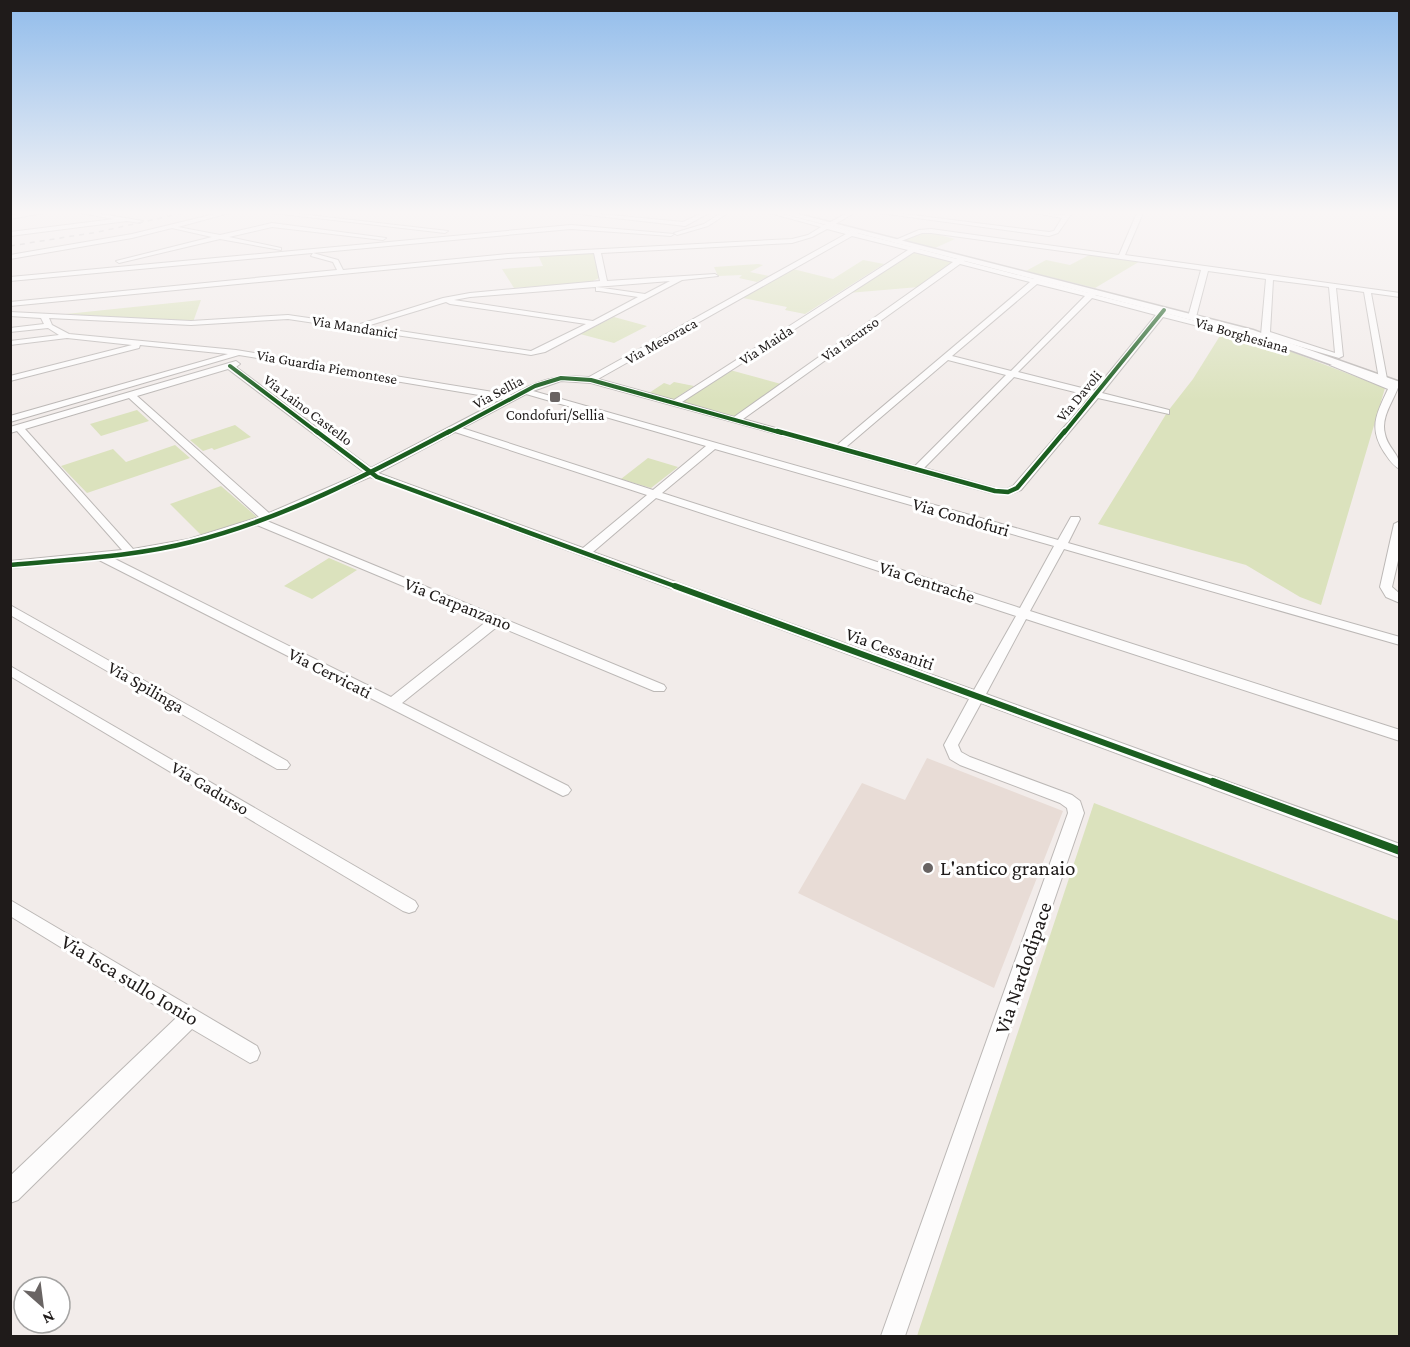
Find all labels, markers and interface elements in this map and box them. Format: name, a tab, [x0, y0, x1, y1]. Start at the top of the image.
street label: Via Mandanici	[311, 312, 399, 342]
street label: Via Iacurso	[818, 313, 882, 365]
street label: Via Borghesiana	[1193, 314, 1291, 357]
street label: Via Mesoraca	[622, 315, 700, 367]
street label: Via Maida	[736, 322, 796, 368]
street label: Via Guardia Piemontese	[255, 347, 399, 387]
street label: Via Davoli	[1053, 367, 1105, 424]
street label: Via Laino Castello	[260, 371, 356, 449]
street label: Via Sellia	[470, 372, 526, 412]
marker: Condofuri/Sellia	[548, 390, 562, 404]
place label: Condofuri/Sellia	[506, 407, 604, 423]
street label: Via Condofuri	[910, 494, 1012, 540]
street label: Via Centrache	[876, 557, 978, 607]
street label: Via Carpanzano	[402, 573, 514, 635]
street label: Via Cessaniti	[843, 624, 937, 674]
street label: Via Cervicati	[285, 643, 375, 703]
street label: Via Spilinga	[104, 657, 188, 717]
street label: Via Gadurso	[167, 757, 253, 819]
place label: L'antico granaio	[940, 856, 1076, 880]
marker: L'antico granaio	[921, 861, 935, 875]
street label: Via Nardodipace	[989, 899, 1057, 1037]
street label: Via Isca sullo Ionio	[57, 929, 203, 1031]
north arrow	[12, 1275, 72, 1335]
text: N	[40, 1308, 58, 1328]

